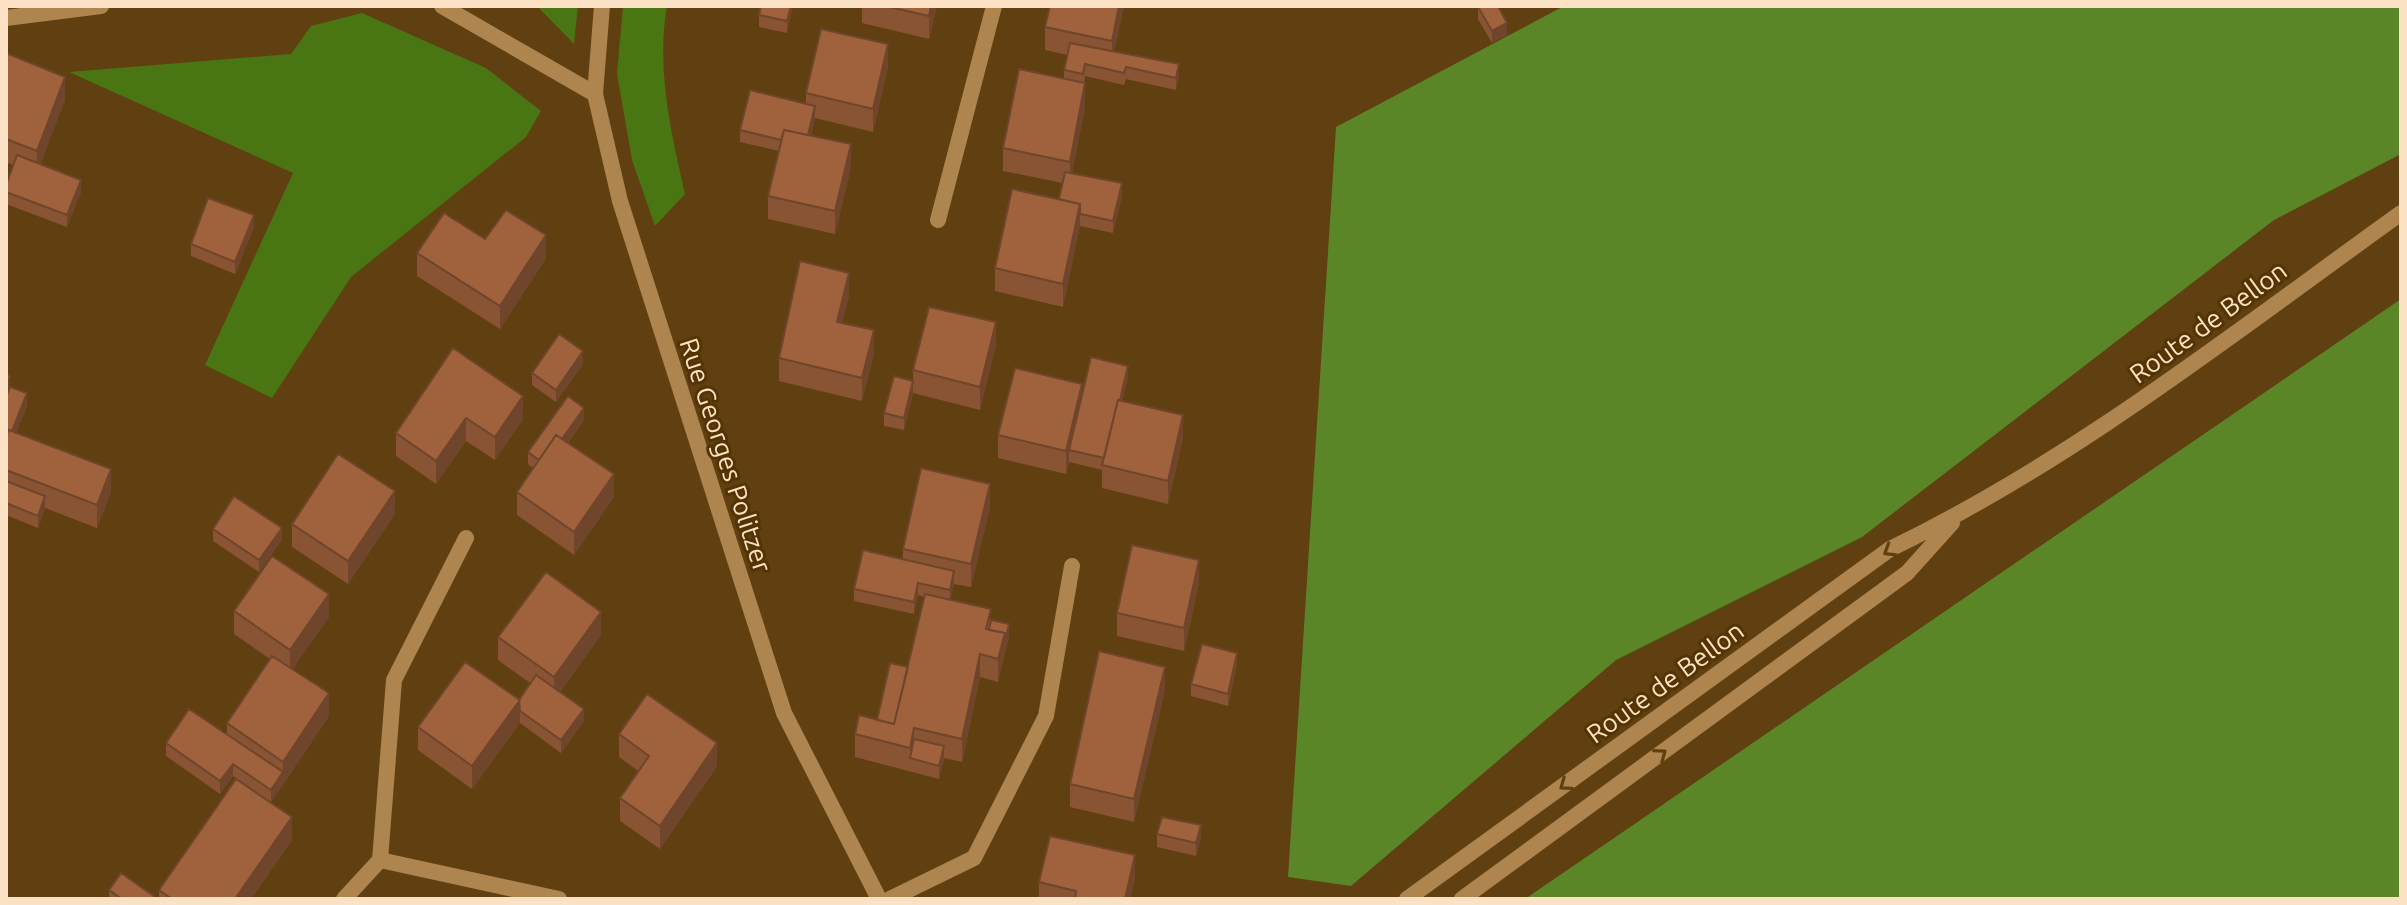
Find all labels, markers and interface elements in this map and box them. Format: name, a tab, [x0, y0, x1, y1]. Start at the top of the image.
street label: Route de Bellon	[2124, 255, 2292, 389]
street label: Rue Georges Politzer	[674, 334, 778, 576]
one-way arrow	[1883, 541, 1898, 556]
street label: Route de Bellon	[1581, 615, 1749, 749]
one-way arrow	[1652, 749, 1666, 763]
one-way arrow	[1559, 775, 1573, 789]

